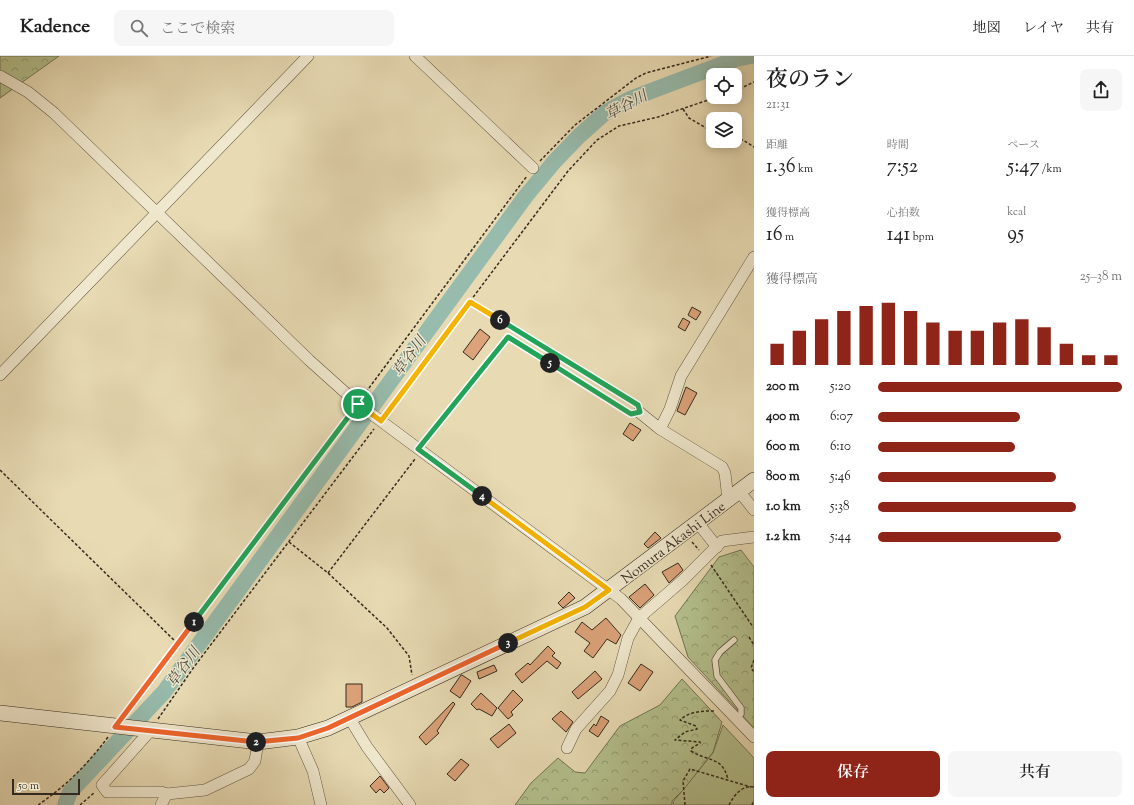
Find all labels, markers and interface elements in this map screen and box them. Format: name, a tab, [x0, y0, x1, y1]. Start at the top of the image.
search box	[114, 10, 394, 46]
text: Kadence	[20, 14, 90, 41]
icon: search	[128, 17, 150, 39]
text: ここで検索	[160, 19, 235, 40]
text: 地図	[973, 19, 1001, 39]
text: レイヤ	[1023, 19, 1064, 39]
text: 共有	[1086, 19, 1114, 39]
text: 夜のラン	[766, 65, 854, 97]
map controls	[706, 68, 742, 148]
button: locate	[706, 68, 742, 104]
button: share	[1080, 69, 1122, 111]
water label: 草谷川	[602, 86, 653, 126]
text: 21:31	[766, 96, 790, 114]
button: layers	[706, 112, 742, 148]
text: 距離	[766, 137, 788, 153]
text: 時間	[887, 137, 909, 153]
text: ペース	[1007, 137, 1040, 153]
text: 1.36	[766, 153, 796, 182]
text: 7:52	[887, 153, 918, 182]
text: 5:47	[1007, 153, 1039, 182]
text: km	[796, 161, 813, 177]
text: /km	[1039, 161, 1062, 177]
text: kcal	[1007, 204, 1026, 220]
text: 獲得標高	[766, 205, 810, 221]
text: 心拍数	[887, 205, 920, 221]
text: 95	[1007, 220, 1024, 249]
text: 16	[766, 221, 783, 250]
text: 141	[887, 221, 910, 250]
text: m	[783, 229, 794, 245]
text: bpm	[910, 229, 934, 245]
text: 25–38 m	[1080, 268, 1122, 286]
text: 獲得標高	[766, 271, 818, 289]
pin: 6	[490, 310, 510, 330]
text: 6	[497, 312, 503, 328]
water label: 草谷川	[388, 331, 433, 381]
pin: 5	[540, 353, 560, 373]
text: 5	[548, 355, 552, 371]
text: 200 m	[766, 378, 799, 396]
text: 5:20	[830, 378, 851, 396]
pin	[341, 387, 375, 421]
icon: arrive	[347, 393, 369, 415]
text: 400 m	[766, 408, 800, 426]
text: 6:07	[830, 408, 853, 426]
text: 600 m	[766, 438, 800, 456]
text: 6:10	[830, 438, 851, 456]
text: 800 m	[766, 468, 800, 486]
text: 5:46	[830, 468, 851, 486]
pin: 4	[472, 486, 492, 506]
text: 4	[479, 488, 485, 504]
street label: Nomura Akashi Line	[618, 498, 731, 590]
text: 1.0 km	[766, 498, 801, 516]
text: 5:38	[830, 498, 850, 516]
text: 1.2 km	[766, 528, 800, 546]
text: 5:44	[830, 528, 851, 546]
pin: 1	[184, 612, 204, 632]
text: 1	[192, 614, 196, 630]
pin: 3	[498, 633, 518, 653]
text: 3	[506, 635, 510, 651]
water label: 草谷川	[162, 642, 207, 692]
pin: 2	[246, 732, 266, 752]
text: 2	[253, 734, 259, 750]
button: 保存	[766, 751, 940, 797]
button: 共有	[948, 751, 1122, 797]
scale bar	[12, 777, 80, 796]
text: 50 m	[18, 778, 39, 794]

